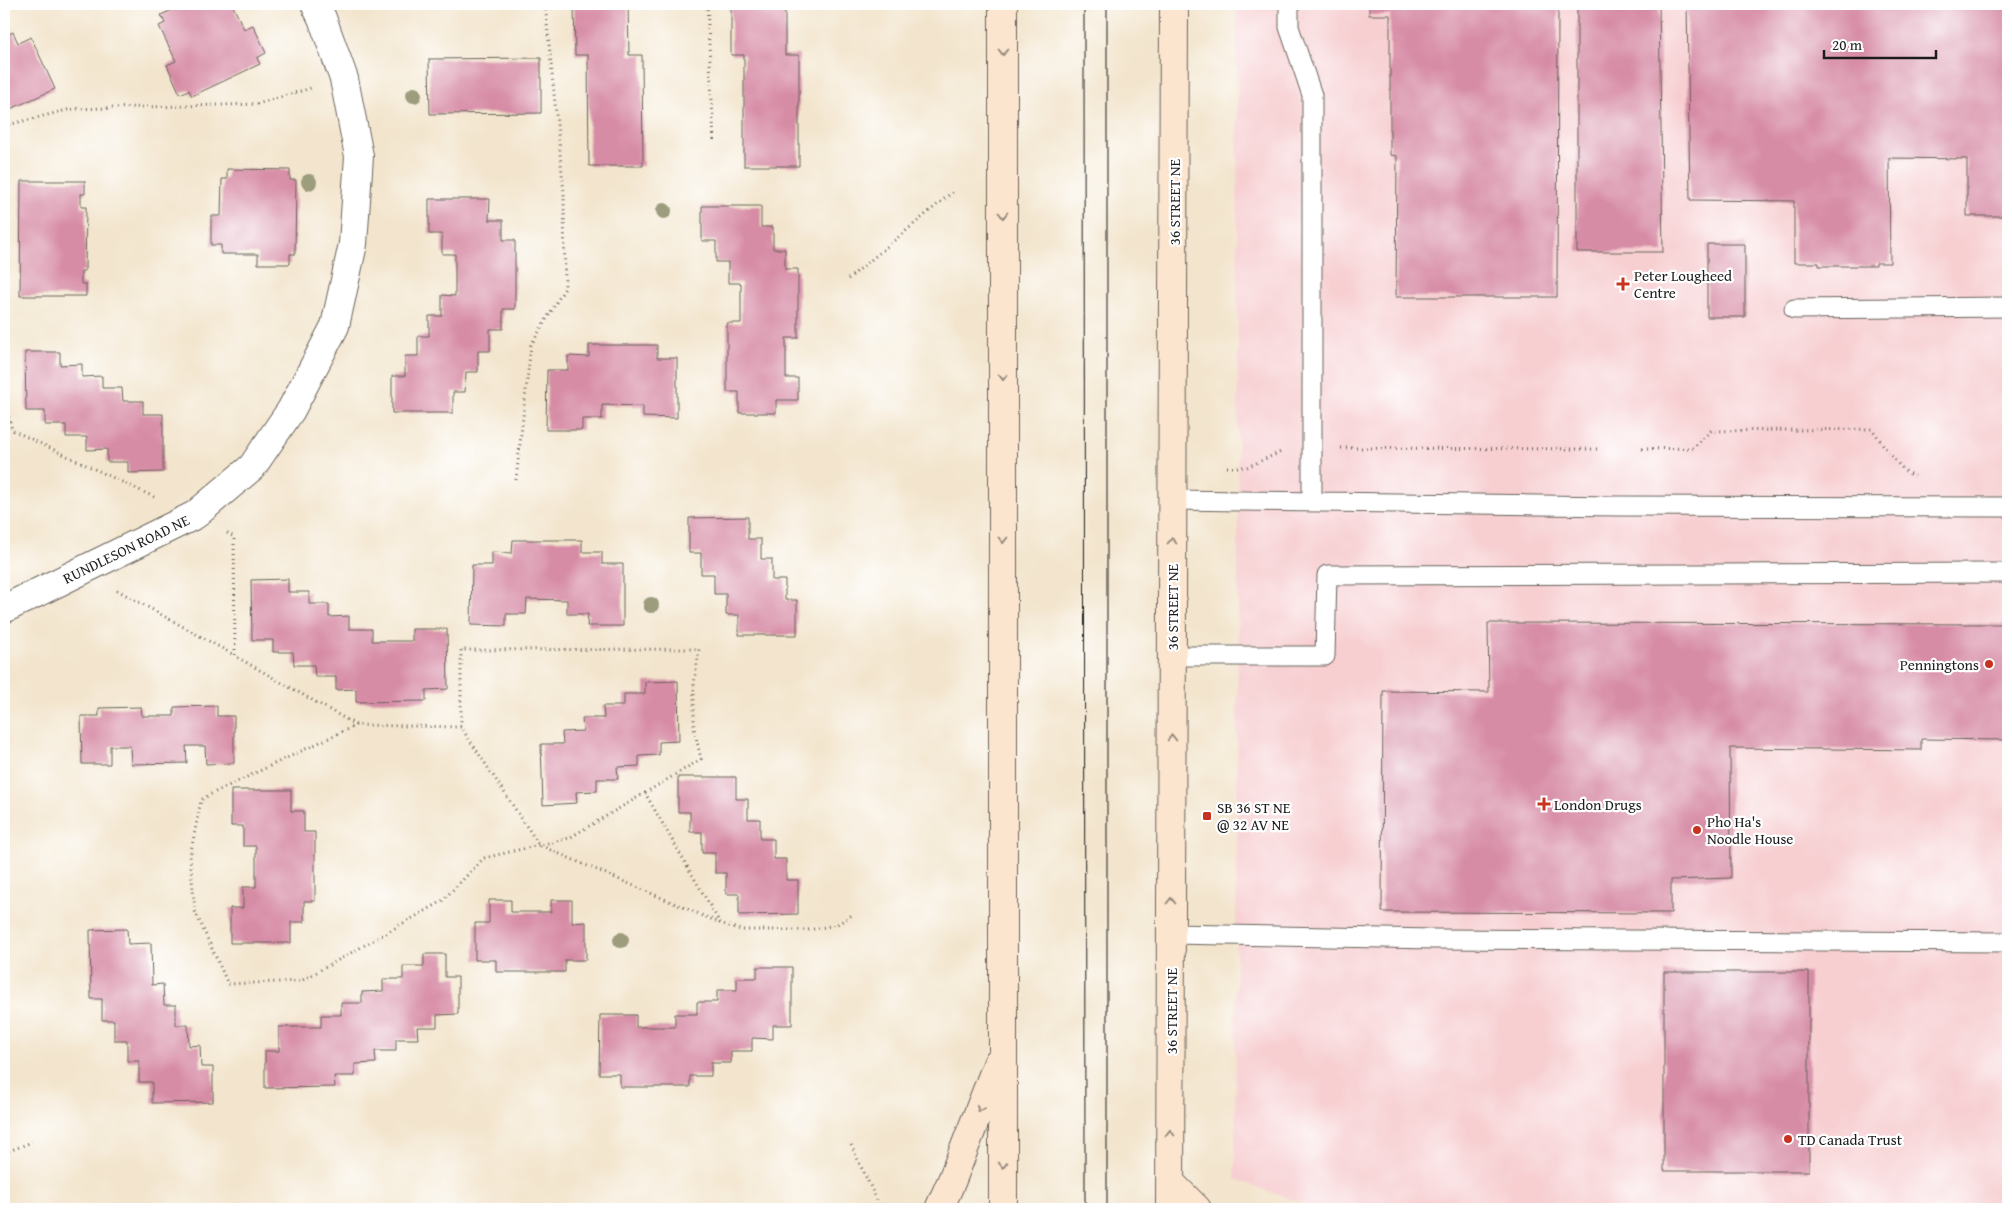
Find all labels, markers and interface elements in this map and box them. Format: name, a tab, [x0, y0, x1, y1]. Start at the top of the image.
scale bar	[1824, 28, 1937, 60]
text: 20 m	[1832, 34, 1863, 55]
one-way arrow	[998, 49, 1008, 57]
street label: 36 STREET NE	[1164, 158, 1185, 245]
one-way arrow	[998, 212, 1008, 219]
place label: Peter Lougheed Centre	[1634, 265, 1732, 303]
marker: Peter Lougheed Centre	[1616, 277, 1630, 291]
one-way arrow	[998, 374, 1008, 382]
street label: RUNDLESON ROAD NE	[59, 509, 193, 589]
one-way arrow	[998, 536, 1008, 544]
one-way arrow	[1167, 536, 1178, 544]
street label: 36 STREET NE	[1162, 563, 1183, 650]
place label: Penningtons	[1900, 654, 1979, 675]
marker: Penningtons	[1983, 658, 1995, 670]
one-way arrow	[1167, 734, 1177, 742]
place label: London Drugs	[1554, 794, 1642, 815]
place label: SB 36 ST NE @ 32 AV NE	[1217, 797, 1291, 835]
marker: London Drugs	[1538, 798, 1550, 810]
marker: SB 36 ST NE @ 32 AV NE	[1201, 810, 1213, 822]
place label: Pho Ha's Noodle House	[1707, 811, 1793, 849]
marker: Pho Ha's Noodle House	[1691, 824, 1703, 836]
one-way arrow	[1166, 896, 1176, 904]
street label: 36 STREET NE	[1161, 967, 1182, 1054]
one-way arrow	[976, 1104, 986, 1112]
one-way arrow	[1165, 1129, 1175, 1136]
place label: TD Canada Trust	[1798, 1129, 1903, 1150]
marker: TD Canada Trust	[1782, 1133, 1794, 1145]
one-way arrow	[998, 1162, 1008, 1170]

